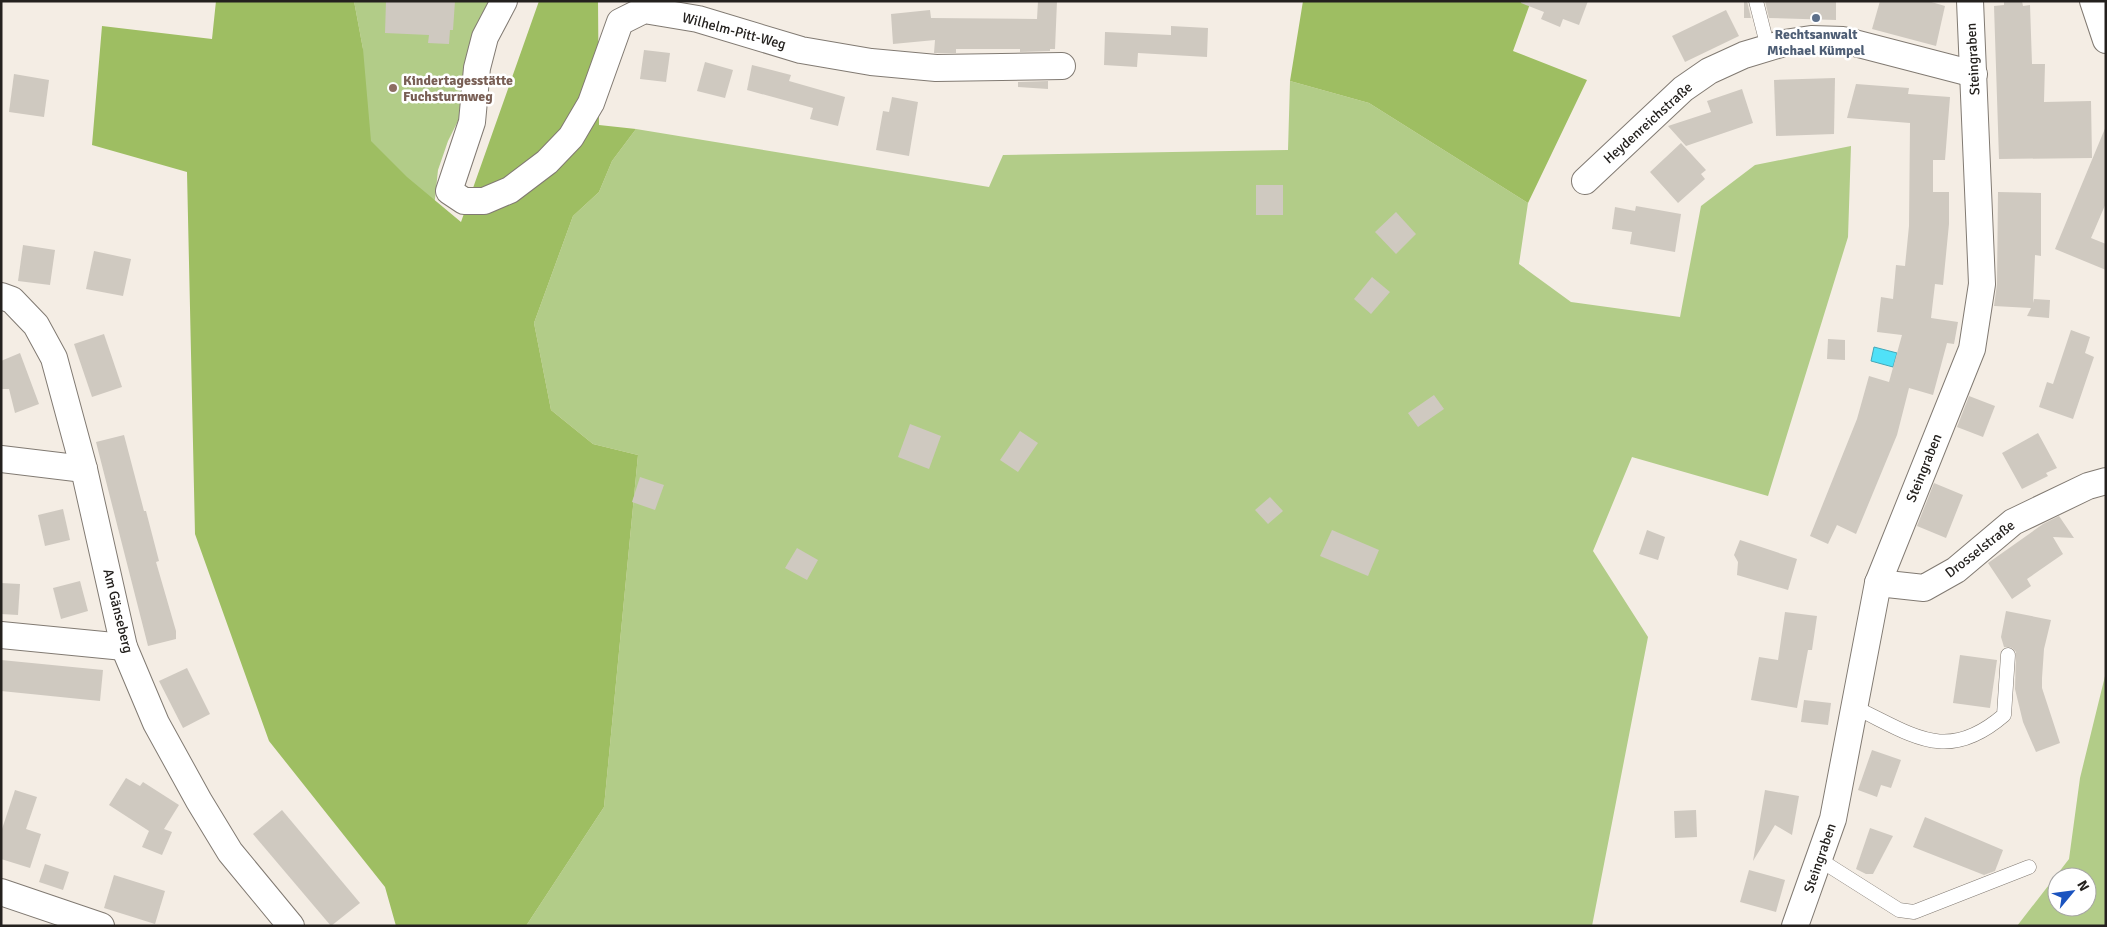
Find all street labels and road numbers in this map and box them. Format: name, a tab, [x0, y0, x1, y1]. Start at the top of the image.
street label: Wilhelm-Pitt-Weg	[680, 9, 788, 53]
street label: Steingraben	[1963, 22, 1983, 96]
street label: Heydenreichstraße	[1600, 79, 1696, 167]
street label: Steingraben	[1903, 431, 1945, 505]
street label: Drosselstraße	[1942, 517, 2018, 581]
street label: Am Gänseberg	[99, 567, 137, 655]
street label: Steingraben	[1800, 821, 1840, 895]

